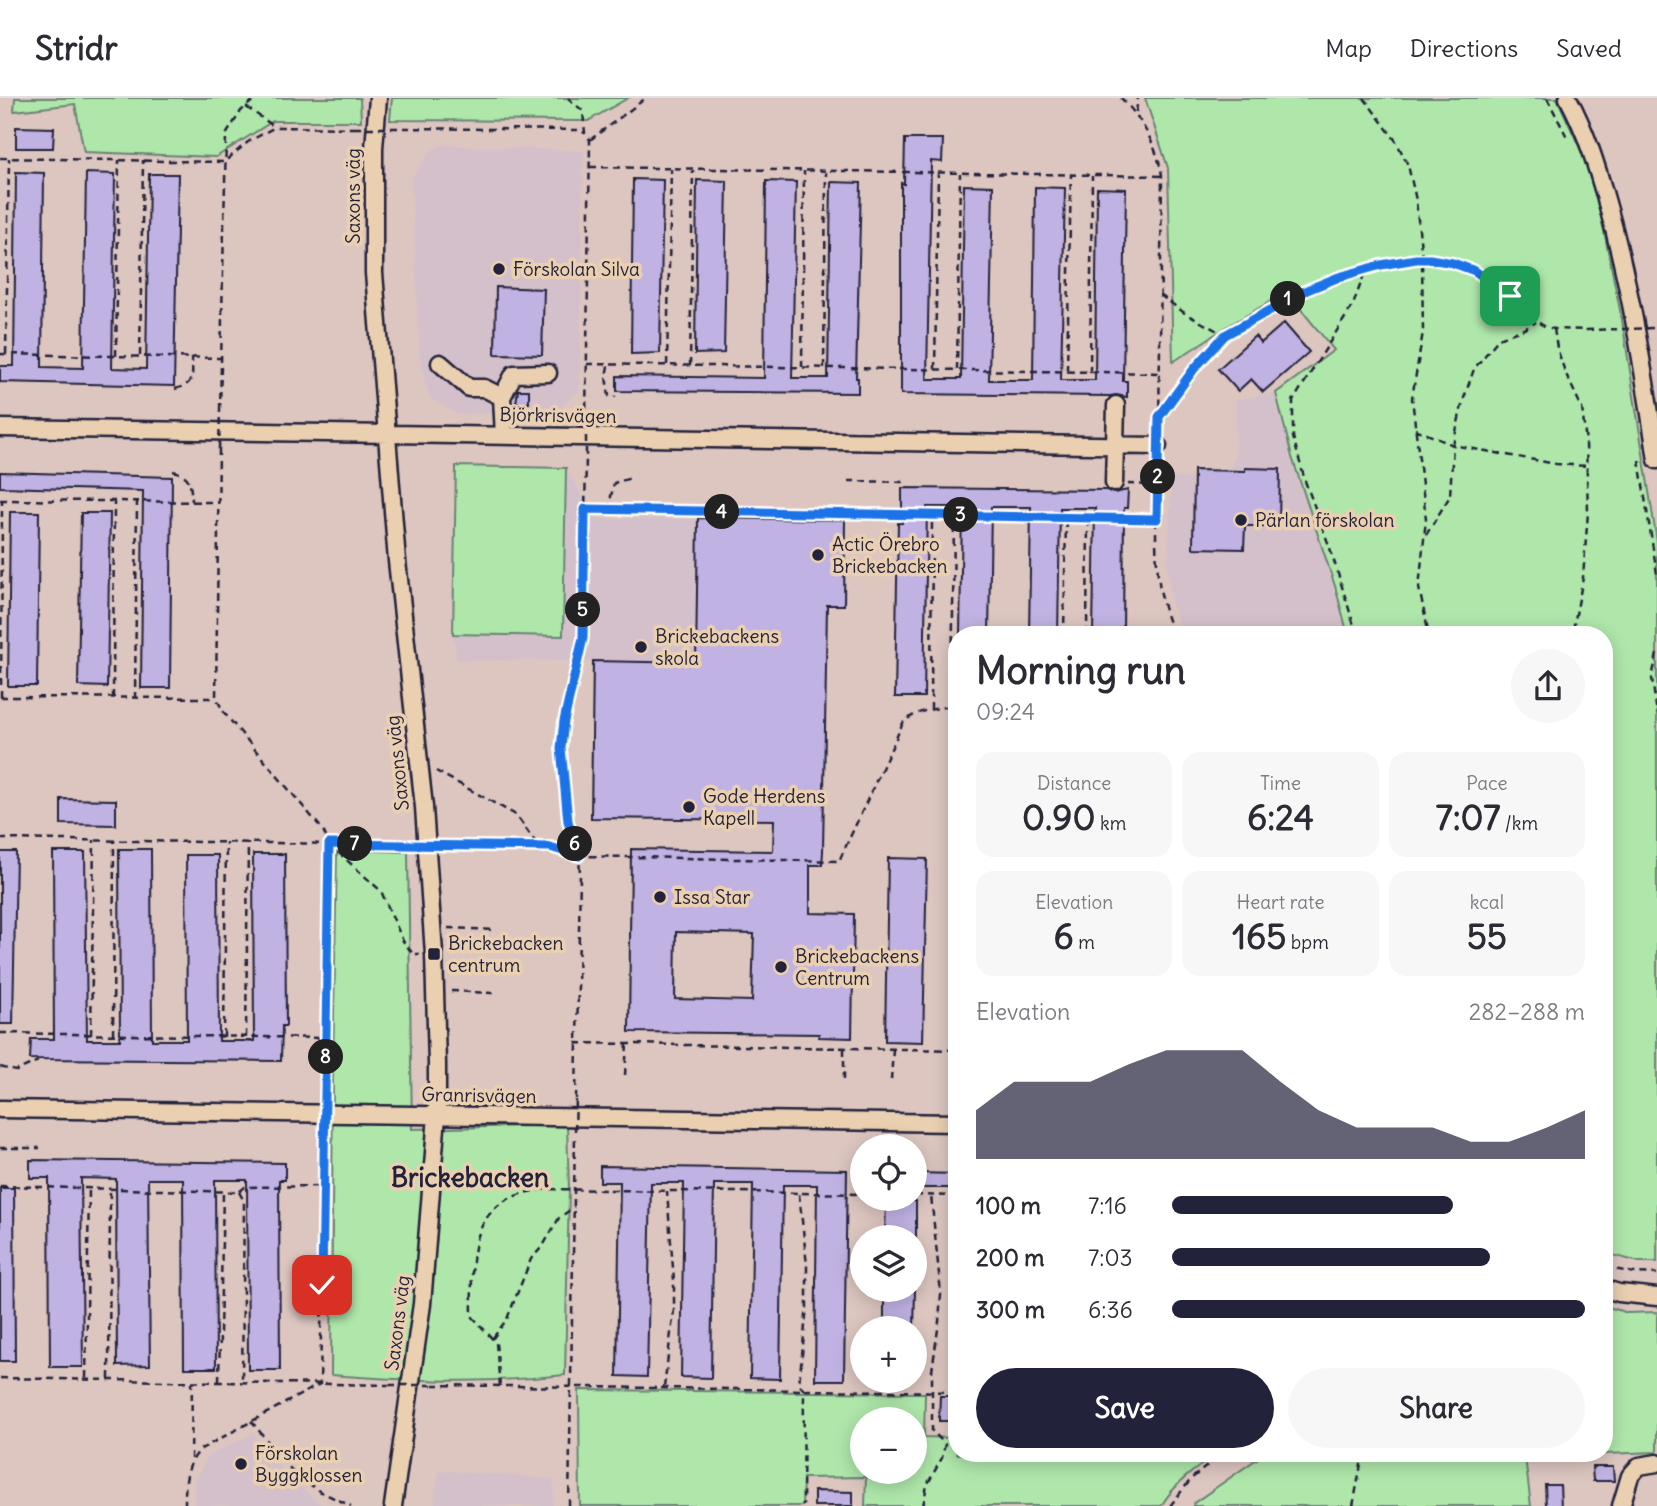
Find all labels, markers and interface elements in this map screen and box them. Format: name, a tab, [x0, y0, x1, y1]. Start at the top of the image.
text: Stridr	[35, 27, 118, 69]
text: Map	[1325, 33, 1372, 63]
text: Directions	[1410, 33, 1518, 63]
text: Saved	[1556, 33, 1622, 63]
street label: Saxons väg	[341, 148, 365, 244]
place label: Förskolan Silva	[513, 257, 640, 281]
marker: Förskolan Silva	[491, 261, 507, 277]
pin	[1480, 266, 1540, 326]
icon: arrive	[1491, 277, 1529, 315]
pin: 1	[1270, 282, 1306, 316]
text: 1	[1284, 286, 1291, 310]
street label: Björkrisvägen	[499, 402, 617, 428]
pin: 2	[1140, 460, 1176, 494]
text: 2	[1152, 464, 1163, 488]
pin: 4	[704, 494, 740, 530]
pin: 3	[944, 498, 978, 532]
text: 4	[716, 499, 727, 523]
text: 3	[955, 502, 966, 526]
place label: Pärlan förskolan	[1255, 508, 1395, 532]
marker: Pärlan förskolan	[1233, 512, 1249, 528]
place label: Actic Örebro Brickebacken	[832, 532, 948, 578]
marker: Actic Örebro Brickebacken	[810, 547, 826, 563]
pin: 5	[566, 592, 600, 628]
text: 5	[577, 597, 588, 621]
place label: Brickebackens skola	[655, 624, 779, 670]
marker: Brickebackens skola	[633, 639, 649, 655]
text: Morning run	[976, 647, 1186, 694]
button: share	[1511, 649, 1585, 723]
text: 09:24	[976, 697, 1035, 726]
street label: Saxons väg	[380, 714, 414, 812]
text: Distance	[1037, 771, 1111, 795]
text: Time	[1260, 771, 1301, 795]
text: Pace	[1466, 771, 1507, 795]
place label: Gode Herdens Kapell	[703, 784, 826, 830]
text: 0.90	[1022, 795, 1095, 839]
text: 6:24	[1247, 795, 1314, 839]
text: 7:07	[1436, 795, 1500, 839]
marker: Gode Herdens Kapell	[681, 799, 697, 815]
text: km	[1095, 811, 1126, 835]
text: /km	[1500, 811, 1538, 835]
pin: 7	[338, 826, 372, 862]
pin: 6	[558, 826, 592, 862]
text: 7	[350, 831, 359, 855]
text: 6	[569, 831, 580, 855]
place label: Issa Star	[674, 885, 750, 909]
marker: Issa Star	[652, 889, 668, 905]
text: Elevation	[1035, 890, 1113, 914]
text: Heart rate	[1236, 890, 1325, 914]
text: kcal	[1470, 890, 1504, 914]
text: 6	[1053, 914, 1074, 958]
text: 165	[1232, 914, 1286, 958]
text: 55	[1467, 914, 1507, 958]
text: m	[1074, 930, 1095, 954]
text: bpm	[1286, 930, 1329, 954]
place label: Brickebacken centrum	[448, 931, 564, 977]
place label: Brickebackens Centrum	[795, 944, 919, 990]
marker: Brickebacken centrum	[426, 946, 442, 962]
marker: Brickebackens Centrum	[773, 959, 789, 975]
text: Elevation	[976, 997, 1070, 1026]
text: 282–288 m	[1469, 997, 1585, 1026]
pin: 8	[308, 1040, 344, 1074]
text: 8	[320, 1044, 331, 1068]
street label: Granrisvägen	[421, 1082, 537, 1108]
map controls	[850, 1134, 927, 1484]
button: locate	[850, 1134, 927, 1211]
district label: Brickebacken	[391, 1161, 549, 1194]
text: 100 m	[976, 1191, 1041, 1220]
text: 7:16	[1088, 1191, 1127, 1220]
button: layers	[850, 1225, 927, 1302]
text: 200 m	[976, 1243, 1045, 1272]
text: 7:03	[1088, 1243, 1133, 1272]
pin	[292, 1255, 352, 1315]
icon: check	[303, 1266, 341, 1304]
street label: Saxons väg	[379, 1274, 415, 1372]
text: 300 m	[976, 1295, 1045, 1324]
text: 6:36	[1088, 1295, 1133, 1324]
button: +	[850, 1316, 927, 1393]
button: Save	[976, 1368, 1274, 1448]
button: Share	[1288, 1368, 1585, 1448]
button: −	[850, 1407, 927, 1484]
place label: Förskolan Byggklossen	[255, 1441, 363, 1487]
marker: Förskolan Byggklossen	[233, 1456, 249, 1472]

